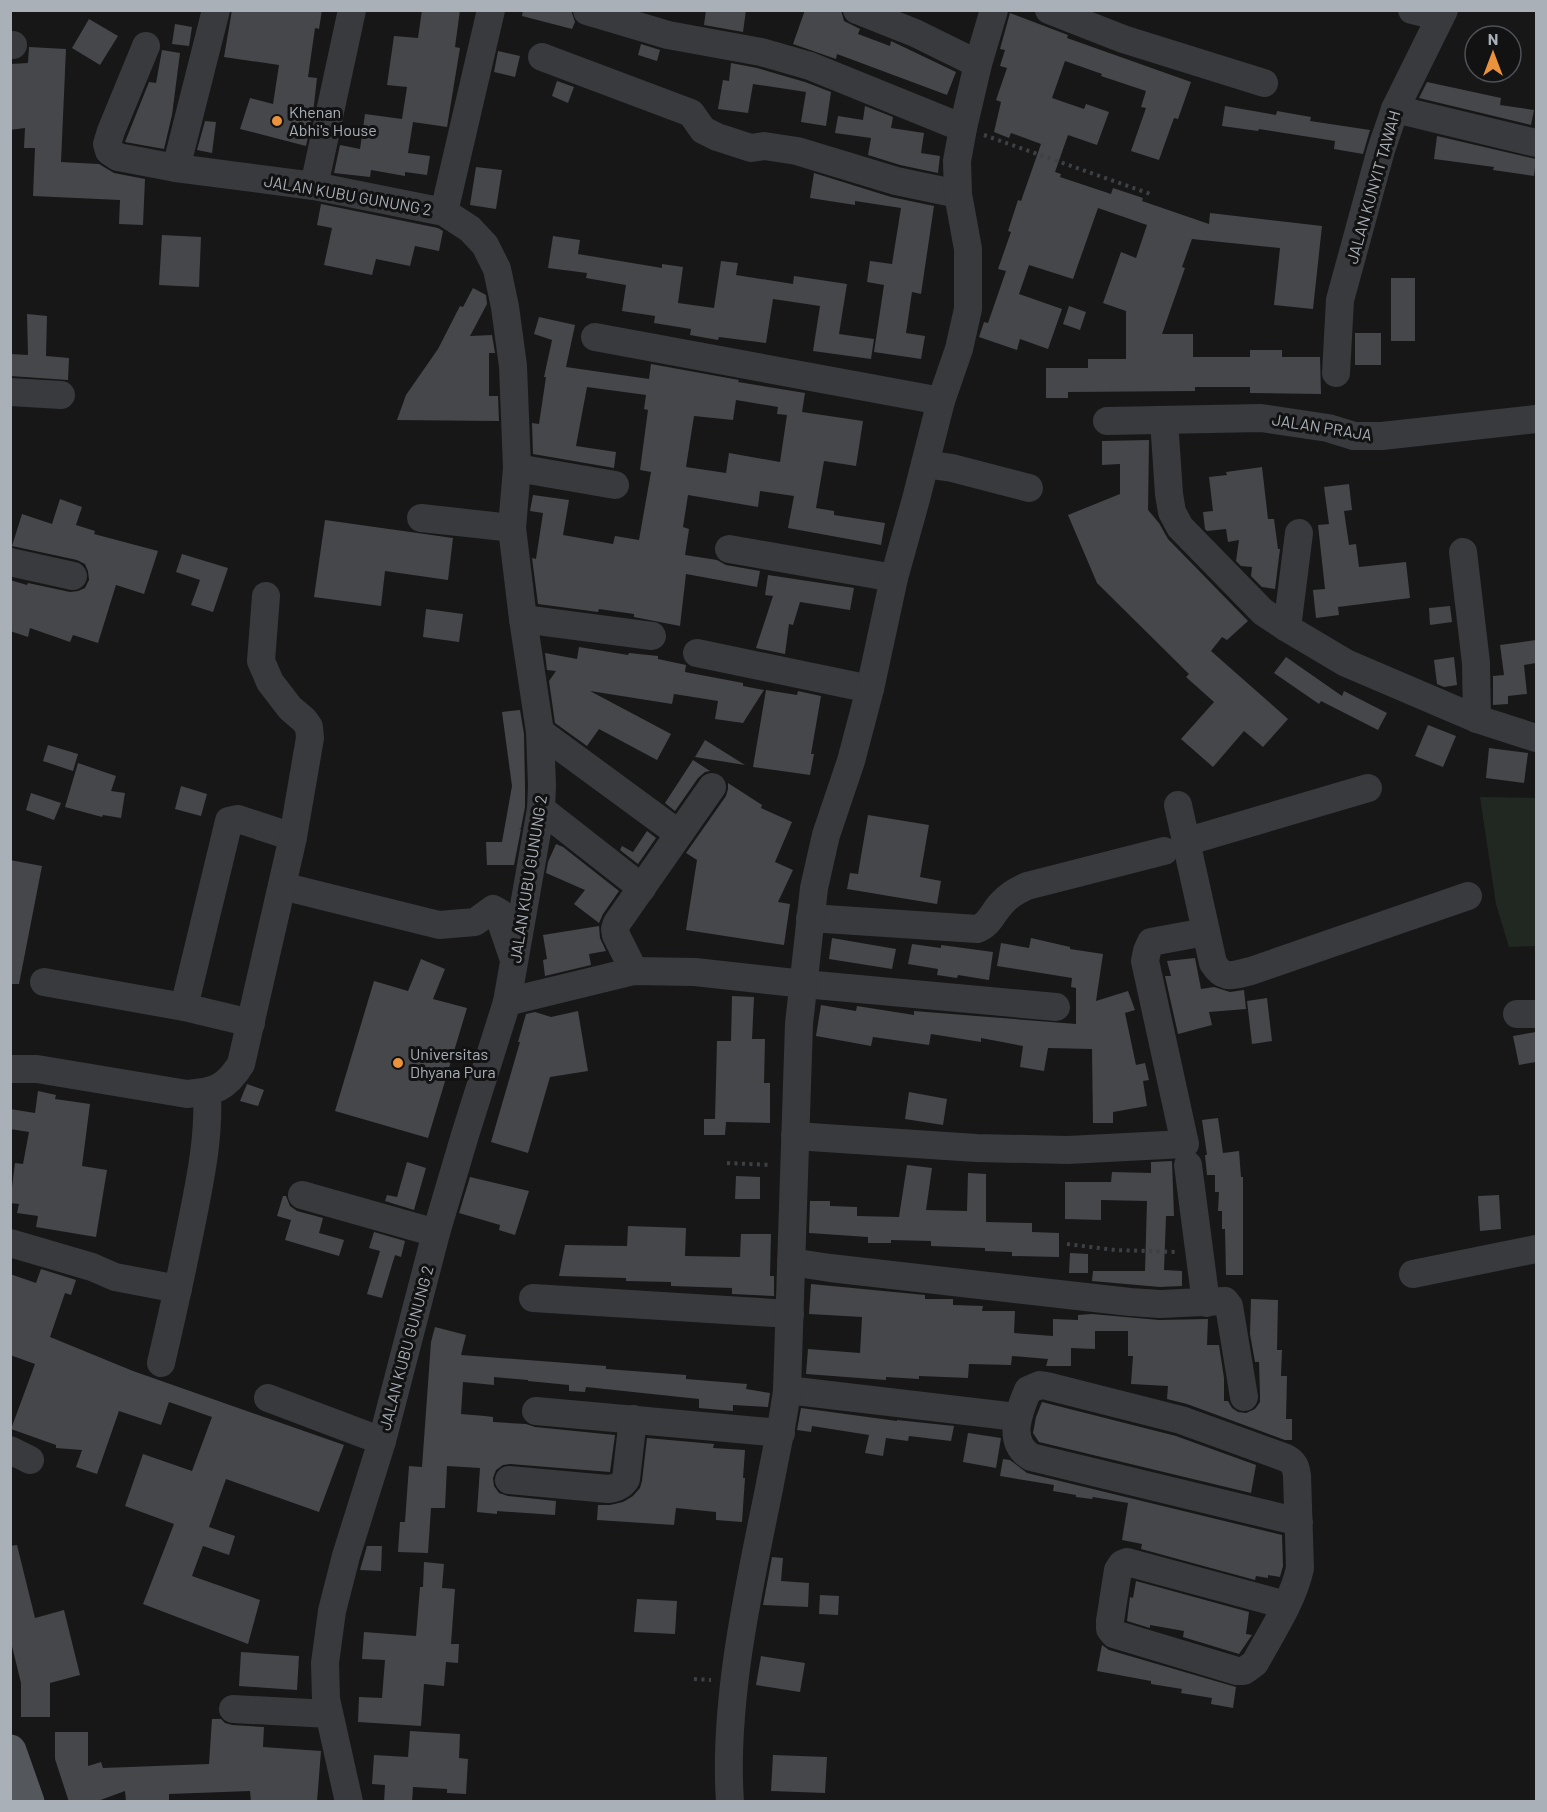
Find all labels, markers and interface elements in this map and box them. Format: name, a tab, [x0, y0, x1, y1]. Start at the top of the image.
north arrow	[1463, 24, 1523, 84]
text: N	[1488, 29, 1498, 48]
place label: Khenan Abhi's House	[289, 102, 377, 139]
street label: JALAN KUNYIT TAWAH	[1342, 108, 1404, 266]
marker: Khenan Abhi's House	[270, 114, 284, 128]
street label: JALAN KUBU GUNUNG 2	[263, 170, 433, 219]
street label: JALAN PRAJA	[1271, 409, 1374, 444]
street label: JALAN KUBU GUNUNG 2	[505, 794, 550, 964]
place label: Universitas Dhyana Pura	[410, 1044, 496, 1081]
marker: Universitas Dhyana Pura	[391, 1056, 405, 1070]
street label: JALAN KUBU GUNUNG 2	[374, 1263, 437, 1432]

